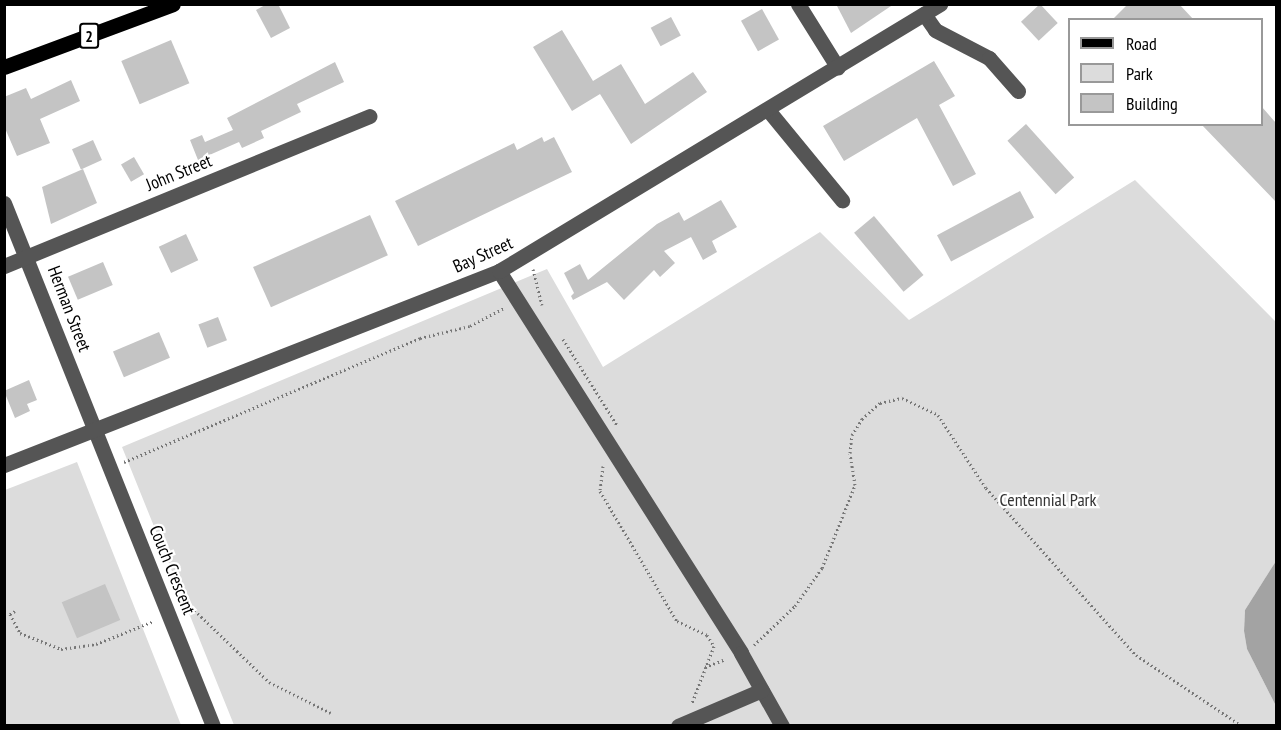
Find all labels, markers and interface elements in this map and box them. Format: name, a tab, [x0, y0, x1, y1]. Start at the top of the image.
legend	[1068, 18, 1263, 126]
road number: 2	[78, 23, 100, 49]
text: Road	[1126, 32, 1157, 55]
text: Park	[1126, 62, 1153, 85]
text: Building	[1126, 92, 1178, 115]
street label: John Street	[143, 150, 215, 196]
street label: Bay Street	[450, 232, 516, 278]
street label: Herman Street	[43, 263, 95, 355]
park label: Centennial Park	[1000, 489, 1096, 511]
street label: Couch Crescent	[144, 522, 200, 618]

